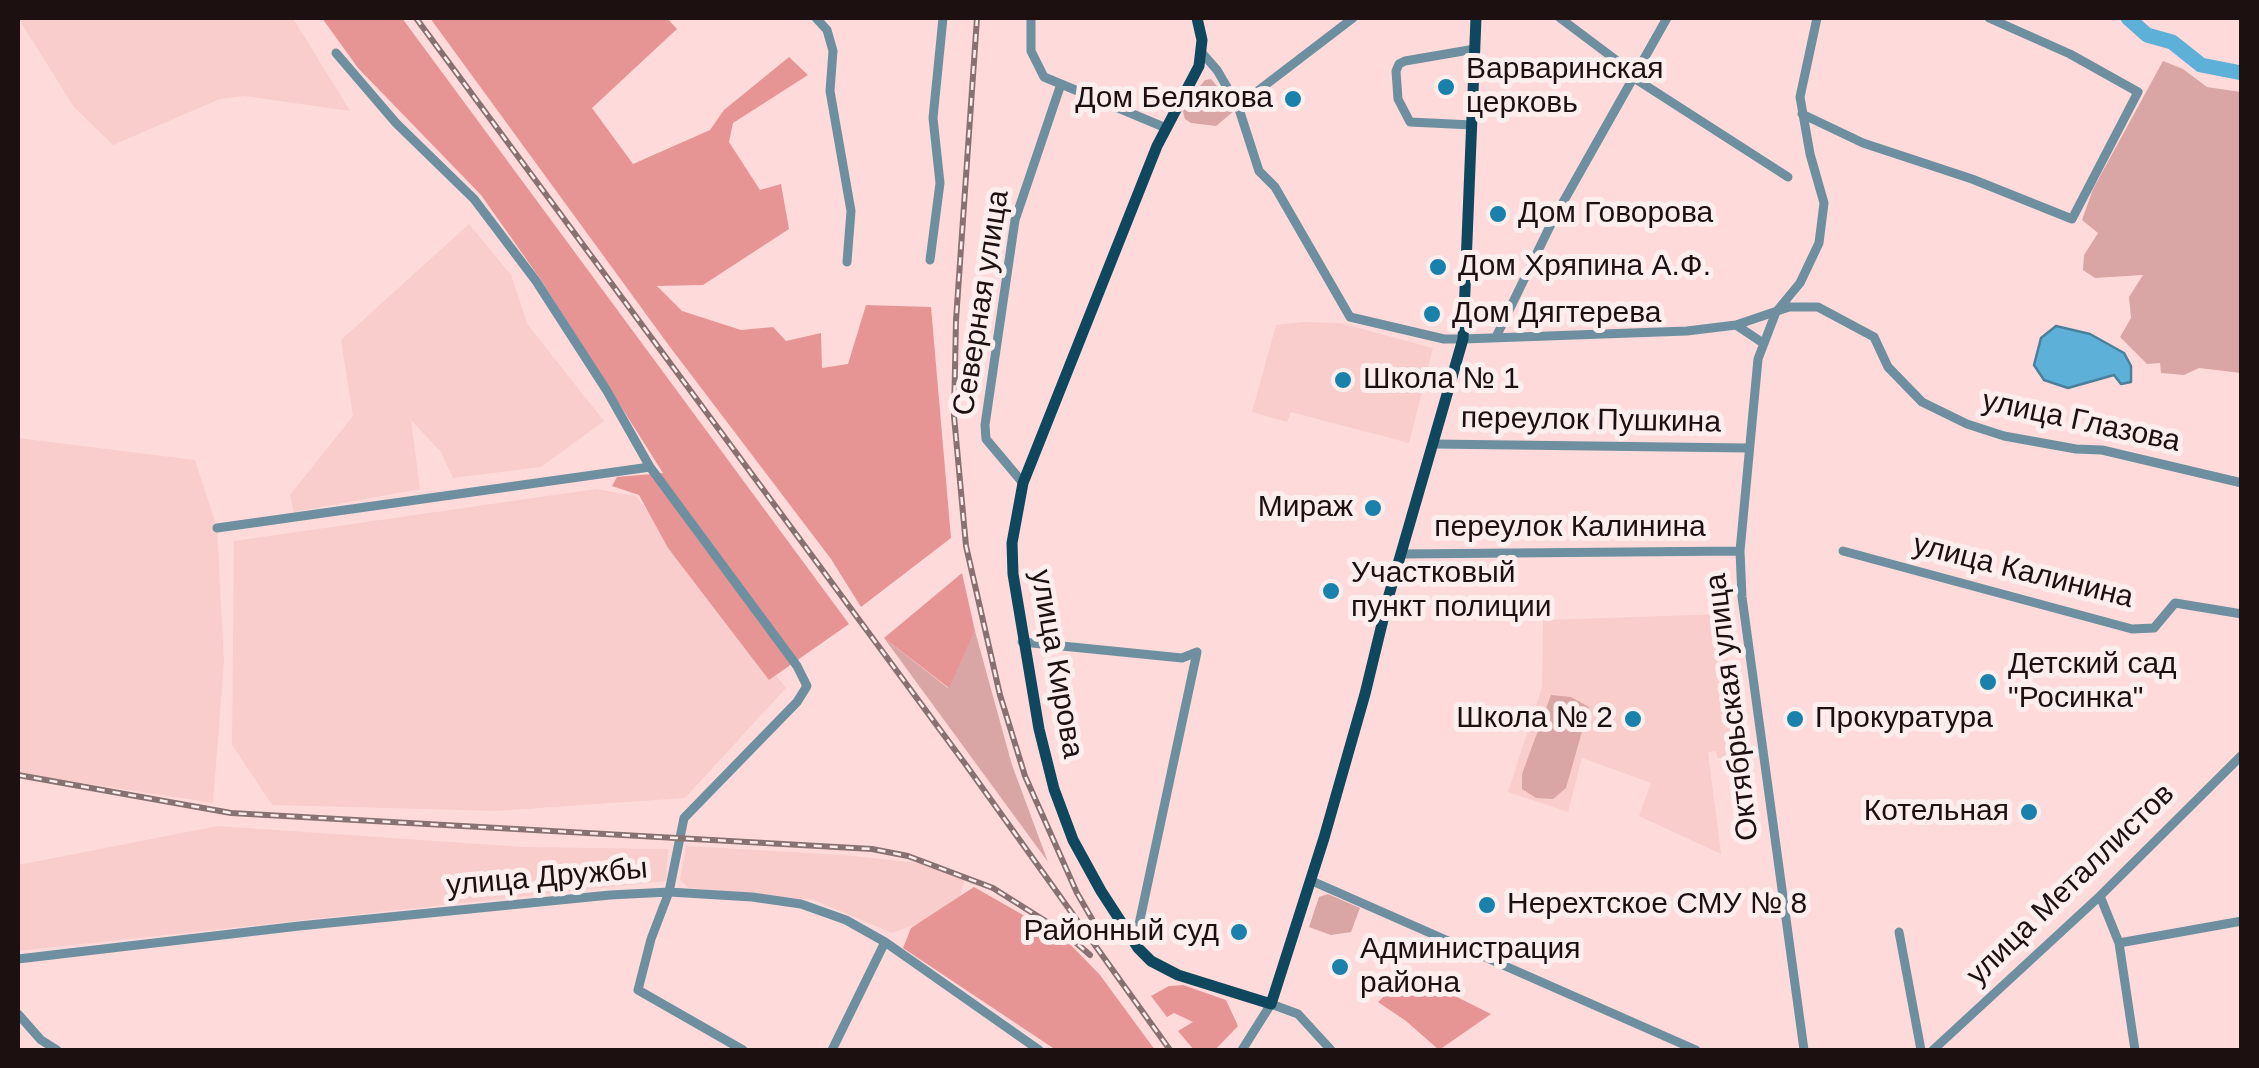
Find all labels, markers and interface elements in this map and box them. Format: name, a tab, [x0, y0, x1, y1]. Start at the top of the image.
place label: Варваринская церковь	[1466, 52, 1663, 122]
marker: Варваринская церковь	[1435, 76, 1457, 98]
place label: Дом Белякова	[1075, 81, 1273, 117]
marker: Дом Белякова	[1282, 88, 1304, 110]
street label: Северная улица	[946, 188, 1018, 418]
place label: Дом Говорова	[1518, 196, 1713, 232]
marker: Дом Говорова	[1487, 203, 1509, 225]
place label: Дом Хряпина А.Ф.	[1458, 249, 1711, 285]
marker: Дом Хряпина А.Ф.	[1427, 256, 1449, 278]
place label: Дом Дягтерева	[1452, 296, 1662, 332]
marker: Дом Дягтерева	[1421, 303, 1443, 325]
place label: Школа № 1	[1363, 362, 1520, 398]
marker: Школа № 1	[1332, 369, 1354, 391]
street label: улица Глазова	[1979, 383, 2183, 461]
street label: переулок Пушкина	[1461, 401, 1721, 441]
place label: Мираж	[1258, 490, 1353, 526]
marker: Мираж	[1362, 497, 1384, 519]
street label: переулок Калинина	[1434, 510, 1706, 546]
street label: улица Калинина	[1909, 527, 2137, 617]
place label: Участковый пункт полиции	[1351, 556, 1552, 626]
street label: улица Кирова	[1022, 567, 1090, 761]
street label: Октябрьская улица	[1699, 571, 1767, 843]
marker: Участковый пункт полиции	[1320, 580, 1342, 602]
place label: Детский сад "Росинка"	[2008, 647, 2177, 718]
marker: Детский сад "Росинка"	[1977, 671, 1999, 693]
place label: Школа № 2	[1456, 701, 1613, 737]
place label: Прокуратура	[1815, 701, 1993, 737]
marker: Школа № 2	[1622, 708, 1644, 730]
marker: Прокуратура	[1784, 708, 1806, 730]
street label: улица Металлистов	[1960, 777, 2182, 993]
place label: Котельная	[1864, 794, 2009, 830]
marker: Котельная	[2018, 801, 2040, 823]
street label: улица Дружбы	[445, 851, 649, 905]
place label: Нерехтское СМУ № 8	[1507, 887, 1807, 923]
marker: Нерехтское СМУ № 8	[1476, 894, 1498, 916]
place label: Районный суд	[1024, 914, 1219, 950]
marker: Районный суд	[1228, 921, 1250, 943]
place label: Администрация района	[1360, 932, 1581, 1002]
marker: Администрация района	[1329, 956, 1351, 978]

